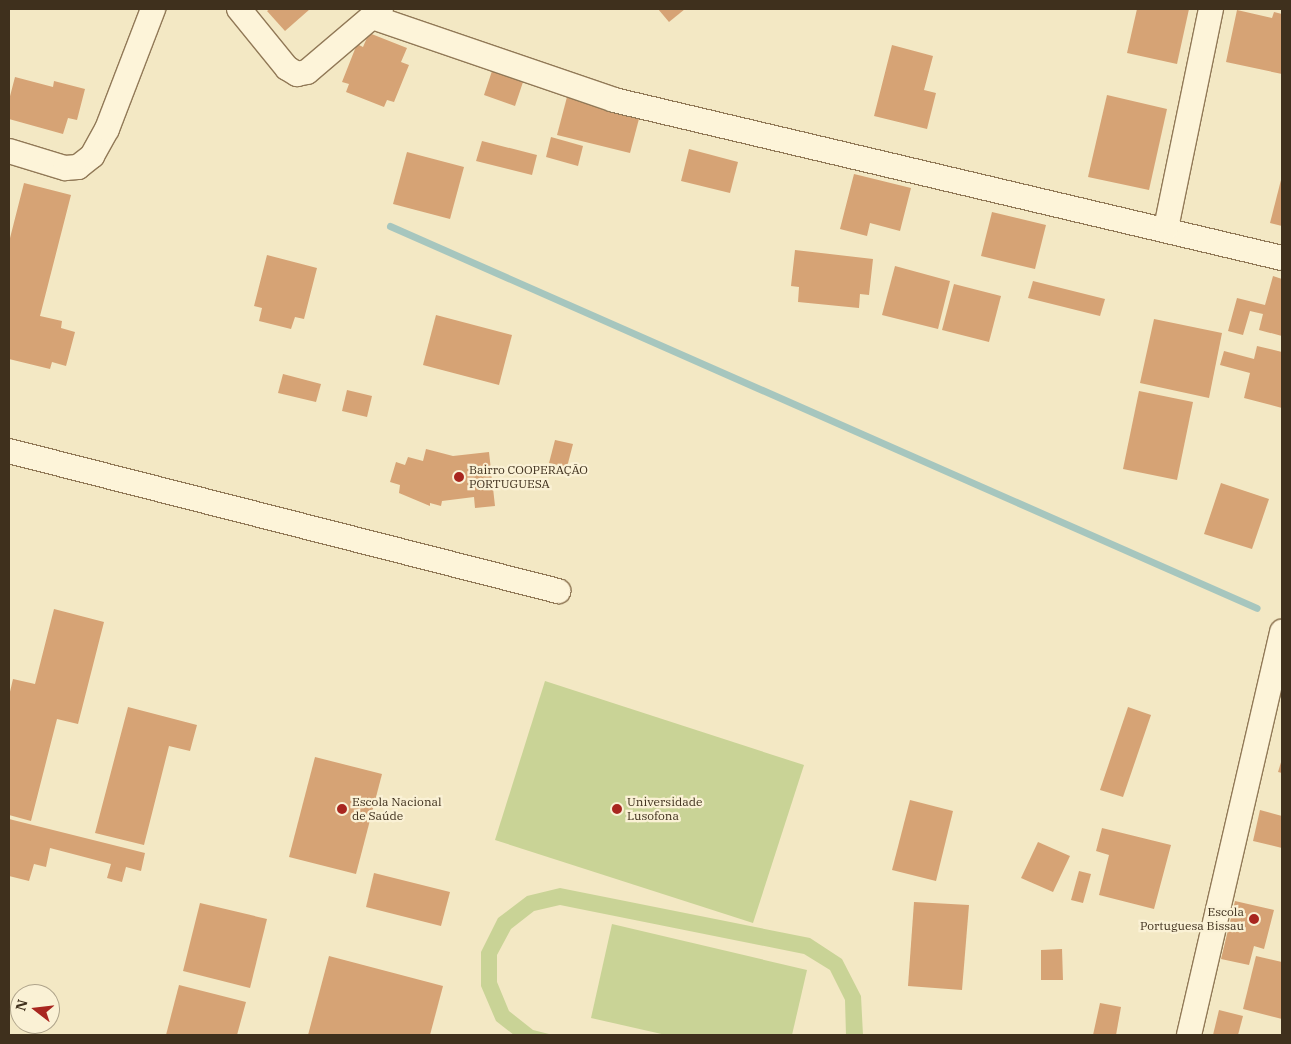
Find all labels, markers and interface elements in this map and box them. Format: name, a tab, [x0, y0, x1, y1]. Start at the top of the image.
place label: Bairro COOPERAÇÃO PORTUGUESA	[469, 463, 588, 491]
marker: Bairro COOPERAÇÃO PORTUGUESA	[453, 471, 465, 483]
place label: Escola Nacional de Saúde	[352, 795, 442, 823]
place label: Universidade Lusofona	[627, 795, 703, 823]
marker: Escola Nacional de Saúde	[336, 803, 348, 815]
marker: Universidade Lusofona	[611, 803, 623, 815]
place label: Escola Portuguesa Bissau	[1140, 905, 1244, 933]
marker: Escola Portuguesa Bissau	[1248, 913, 1260, 925]
north arrow	[10, 984, 60, 1034]
text: N	[11, 997, 32, 1013]

